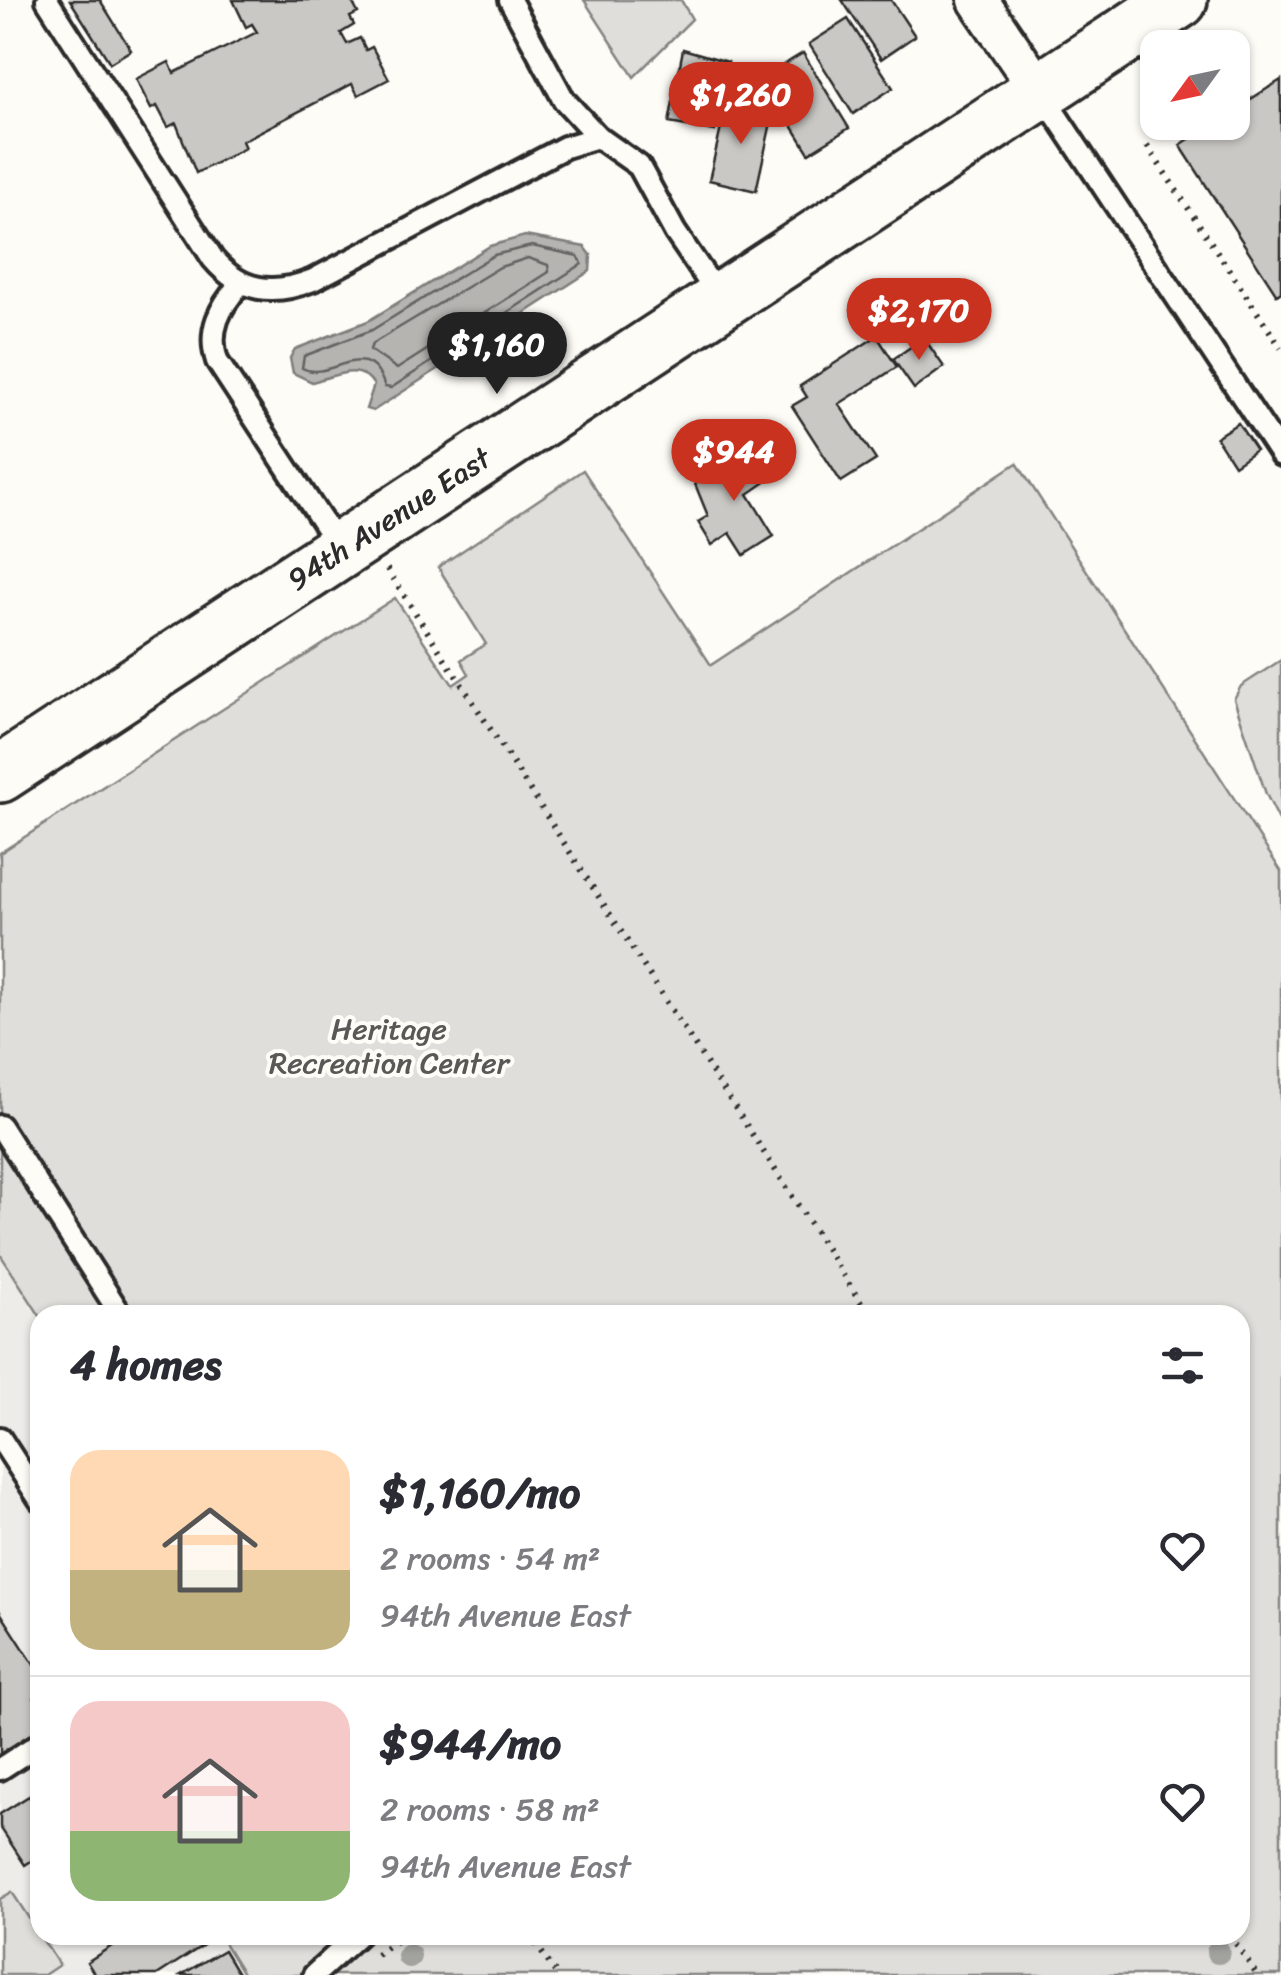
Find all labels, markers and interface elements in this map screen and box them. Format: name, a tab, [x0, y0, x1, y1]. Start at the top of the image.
north arrow	[1140, 30, 1250, 140]
map controls	[1140, 30, 1250, 140]
pin: $1,260	[660, 62, 822, 147]
text: $1,260	[691, 66, 791, 123]
pin: $2,170	[838, 278, 1000, 363]
text: $2,170	[869, 282, 969, 339]
pin: $1,160	[416, 312, 578, 397]
text: $1,160	[449, 316, 545, 373]
pin: $944	[675, 419, 793, 504]
text: $944	[693, 423, 775, 480]
street label: 94th Avenue East	[276, 431, 504, 606]
park label: Heritage Recreation Center	[269, 1002, 511, 1090]
text: 4 homes	[70, 1328, 222, 1402]
icon: filters	[1155, 1338, 1210, 1393]
text: $1,160/mo	[380, 1456, 580, 1530]
icon: home	[150, 1490, 270, 1610]
icon: heart	[1155, 1523, 1210, 1578]
text: 2 rooms · 54 m²	[380, 1530, 600, 1587]
text: 94th Avenue East	[380, 1587, 631, 1644]
text: $944/mo	[380, 1707, 561, 1781]
icon: home	[150, 1741, 270, 1861]
icon: heart	[1155, 1774, 1210, 1829]
text: 2 rooms · 58 m²	[380, 1781, 600, 1838]
text: 94th Avenue East	[380, 1838, 631, 1895]

